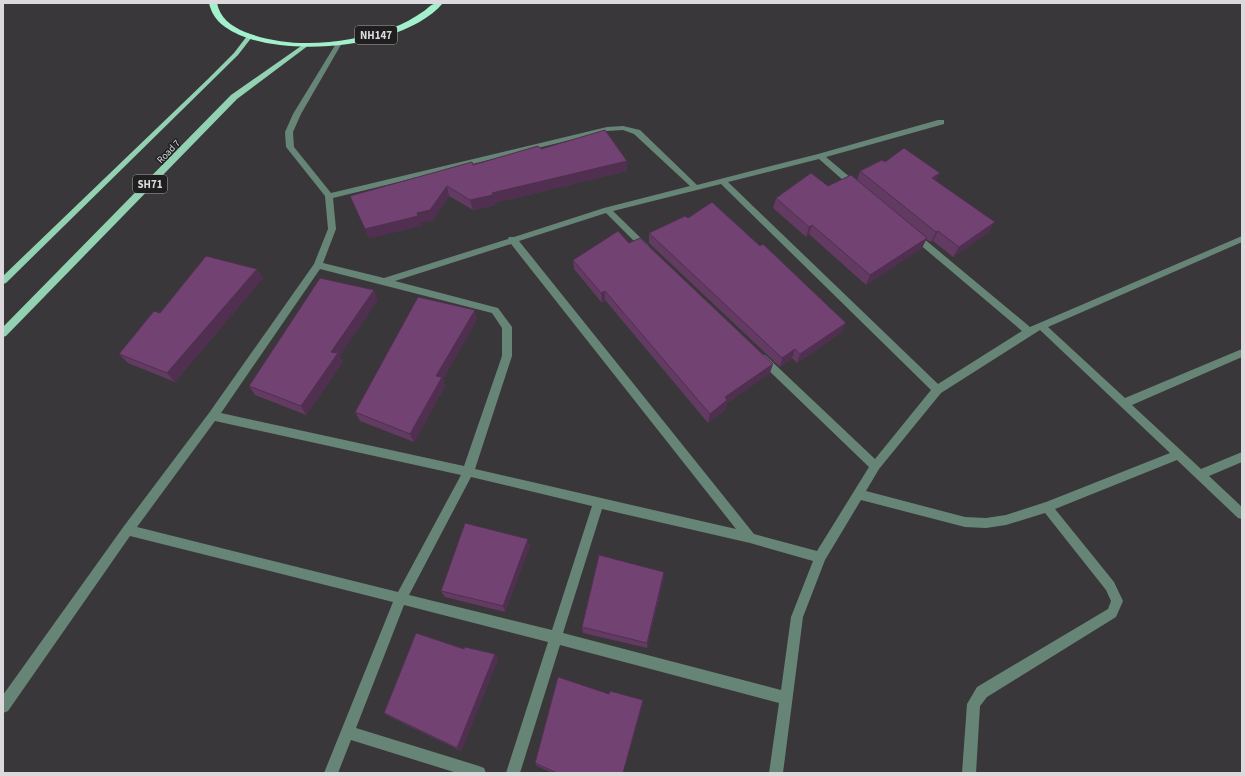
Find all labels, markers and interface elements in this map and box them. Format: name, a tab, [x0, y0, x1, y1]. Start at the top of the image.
road number: NH147	[355, 26, 397, 44]
street label: Road 7	[154, 137, 184, 167]
road number: SH71	[133, 175, 167, 193]

